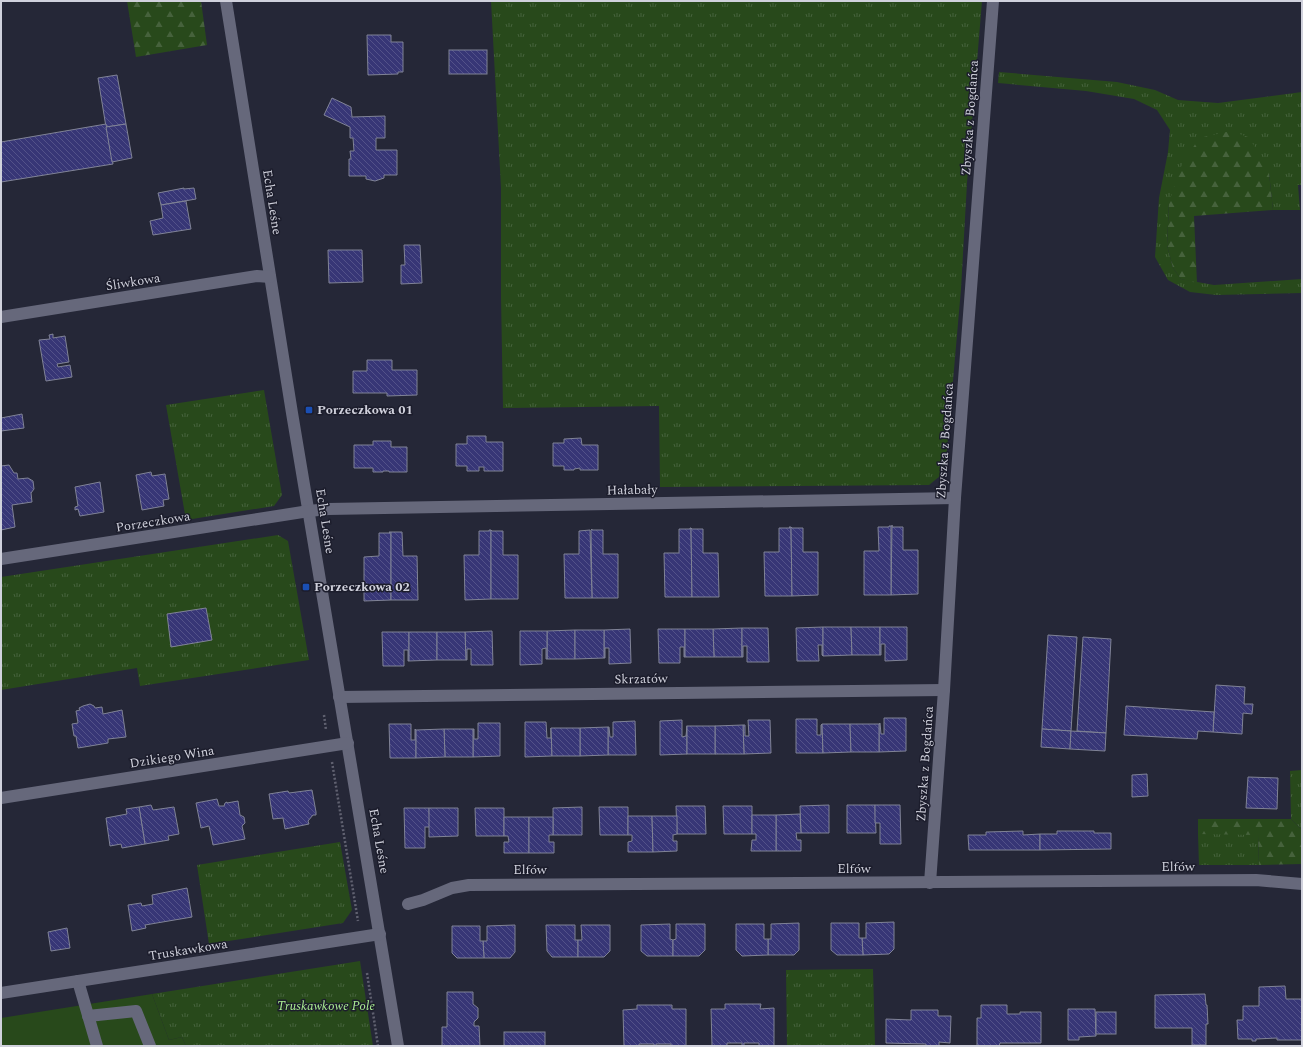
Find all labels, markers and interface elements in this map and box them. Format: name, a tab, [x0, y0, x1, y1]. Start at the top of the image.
street label: Zbyszka z Bogdańca	[956, 59, 984, 177]
street label: Echa Leśne	[257, 168, 287, 236]
street label: Śliwkowa	[104, 268, 162, 296]
street label: Zbyszka z Bogdańca	[931, 382, 959, 500]
place label: Porzeczkowa 01	[317, 400, 413, 420]
marker: Porzeczkowa 01	[304, 405, 314, 415]
street label: Hałabały	[607, 480, 658, 500]
street label: Echa Leśne	[310, 487, 340, 555]
street label: Porzeczkowa	[114, 506, 192, 538]
place label: Porzeczkowa 02	[314, 577, 410, 597]
marker: Porzeczkowa 02	[301, 582, 311, 592]
street label: Skrzatów	[614, 669, 669, 689]
street label: Zbyszka z Bogdańca	[911, 705, 939, 823]
street label: Dzikiego Wina	[128, 740, 216, 774]
street label: Echa Leśne	[363, 807, 395, 875]
street label: Elfów	[1161, 857, 1196, 877]
street label: Elfów	[837, 859, 872, 879]
street label: Elfów	[513, 860, 548, 880]
street label: Truskawkowa	[147, 934, 230, 966]
park label: Truskawkowe Pole	[277, 996, 375, 1016]

